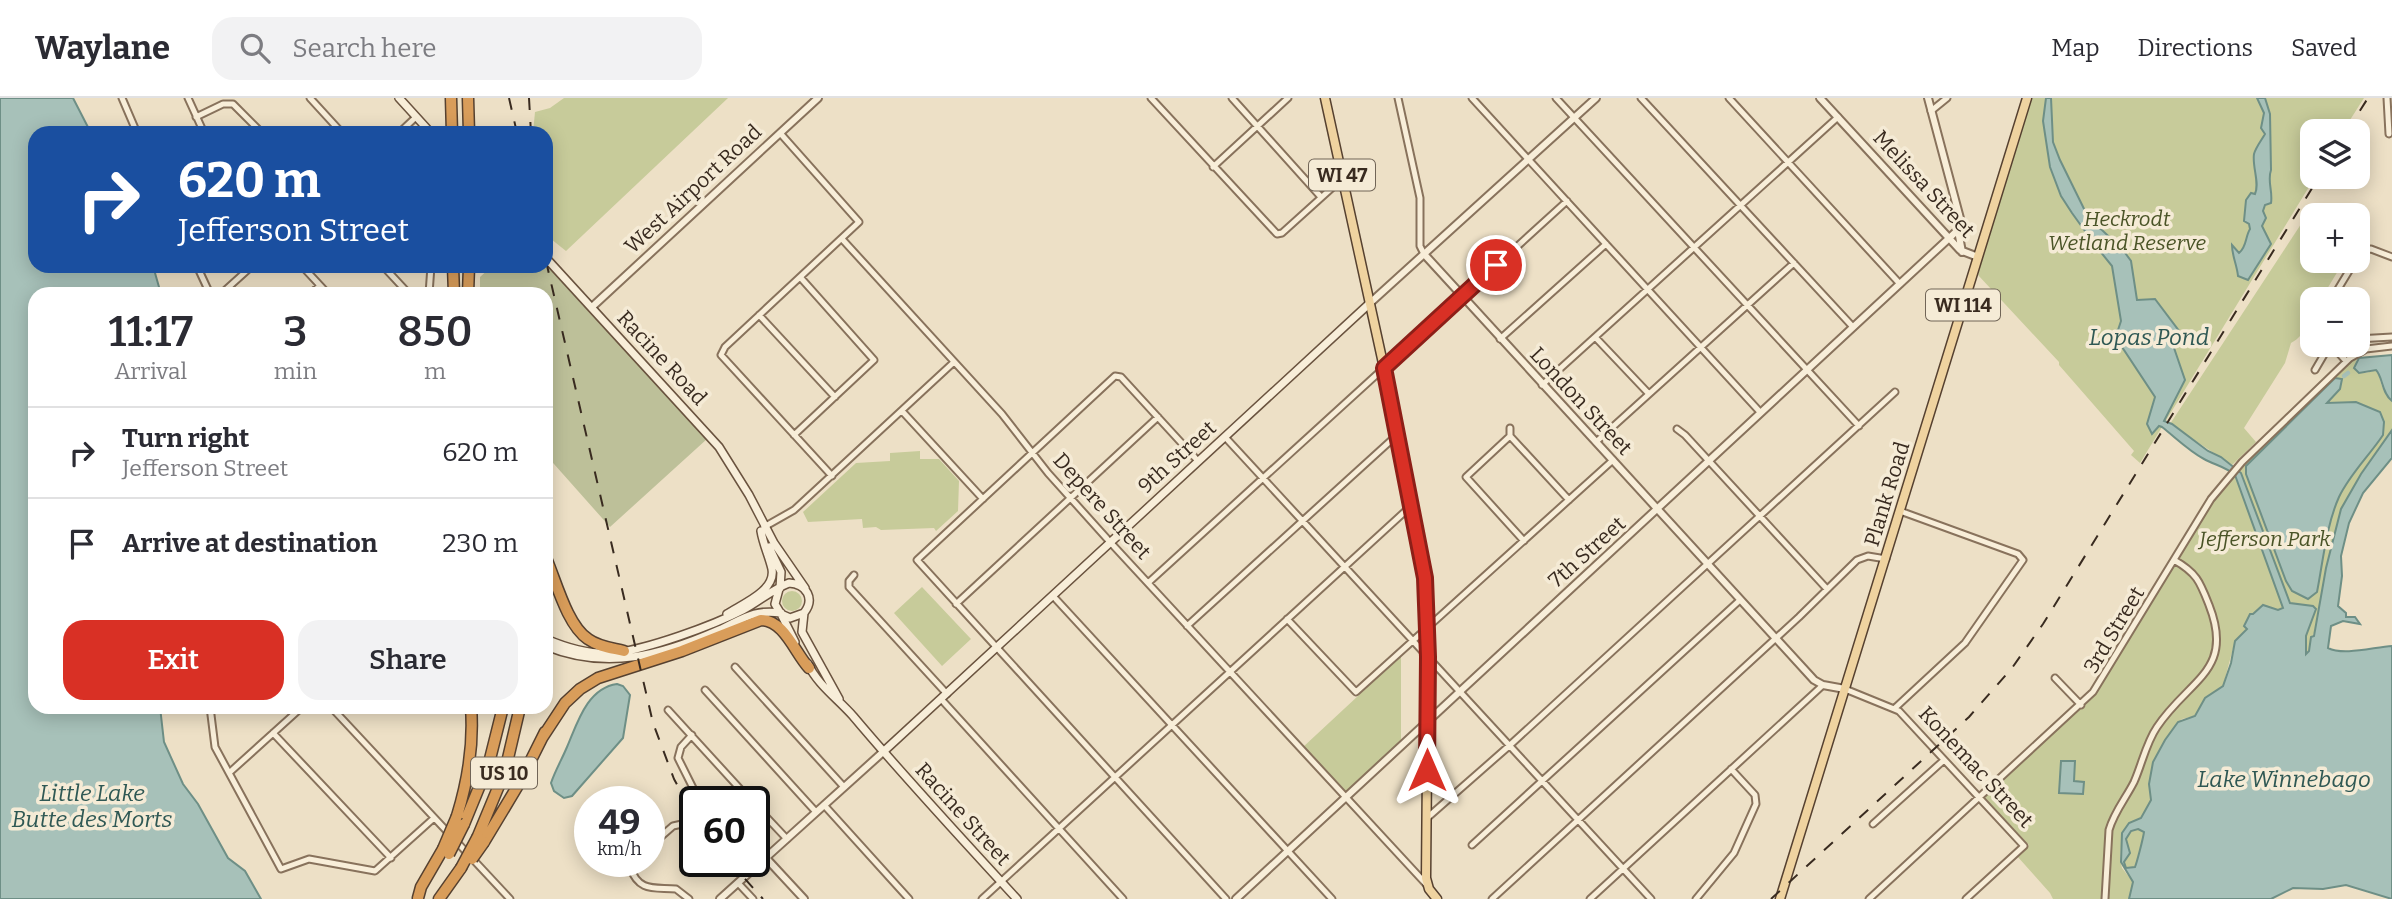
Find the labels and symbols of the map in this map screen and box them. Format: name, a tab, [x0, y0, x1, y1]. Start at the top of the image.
street label: West Airport Road	[619, 119, 767, 259]
street label: Melissa Street	[1868, 125, 1981, 243]
road number: WI 47	[1309, 159, 1375, 190]
park label: Heckrodt Wetland Reserve	[2048, 206, 2206, 256]
pin	[1466, 235, 1526, 295]
road number: WI 114	[1926, 290, 2000, 321]
street label: Racine Road	[612, 305, 712, 411]
water label: Lopas Pond	[2089, 323, 2209, 351]
street label: London Street	[1524, 342, 1638, 461]
street label: 9th Street	[1133, 415, 1222, 499]
street label: Plank Road	[1859, 438, 1915, 550]
street label: Depere Street	[1047, 447, 1157, 565]
street label: 7th Street	[1543, 510, 1631, 593]
park label: Jefferson Park	[2197, 526, 2331, 552]
street label: 3rd Street	[2078, 582, 2150, 678]
street label: Konemac Street	[1913, 701, 2039, 833]
position arrow	[1390, 733, 1464, 807]
street label: Racine Street	[910, 757, 1016, 871]
road number: US 10	[471, 758, 537, 788]
water label: Lake Winnebago	[2197, 765, 2371, 793]
water label: Little Lake Butte des Morts	[12, 779, 173, 833]
speed limit sign: 60	[679, 786, 770, 877]

